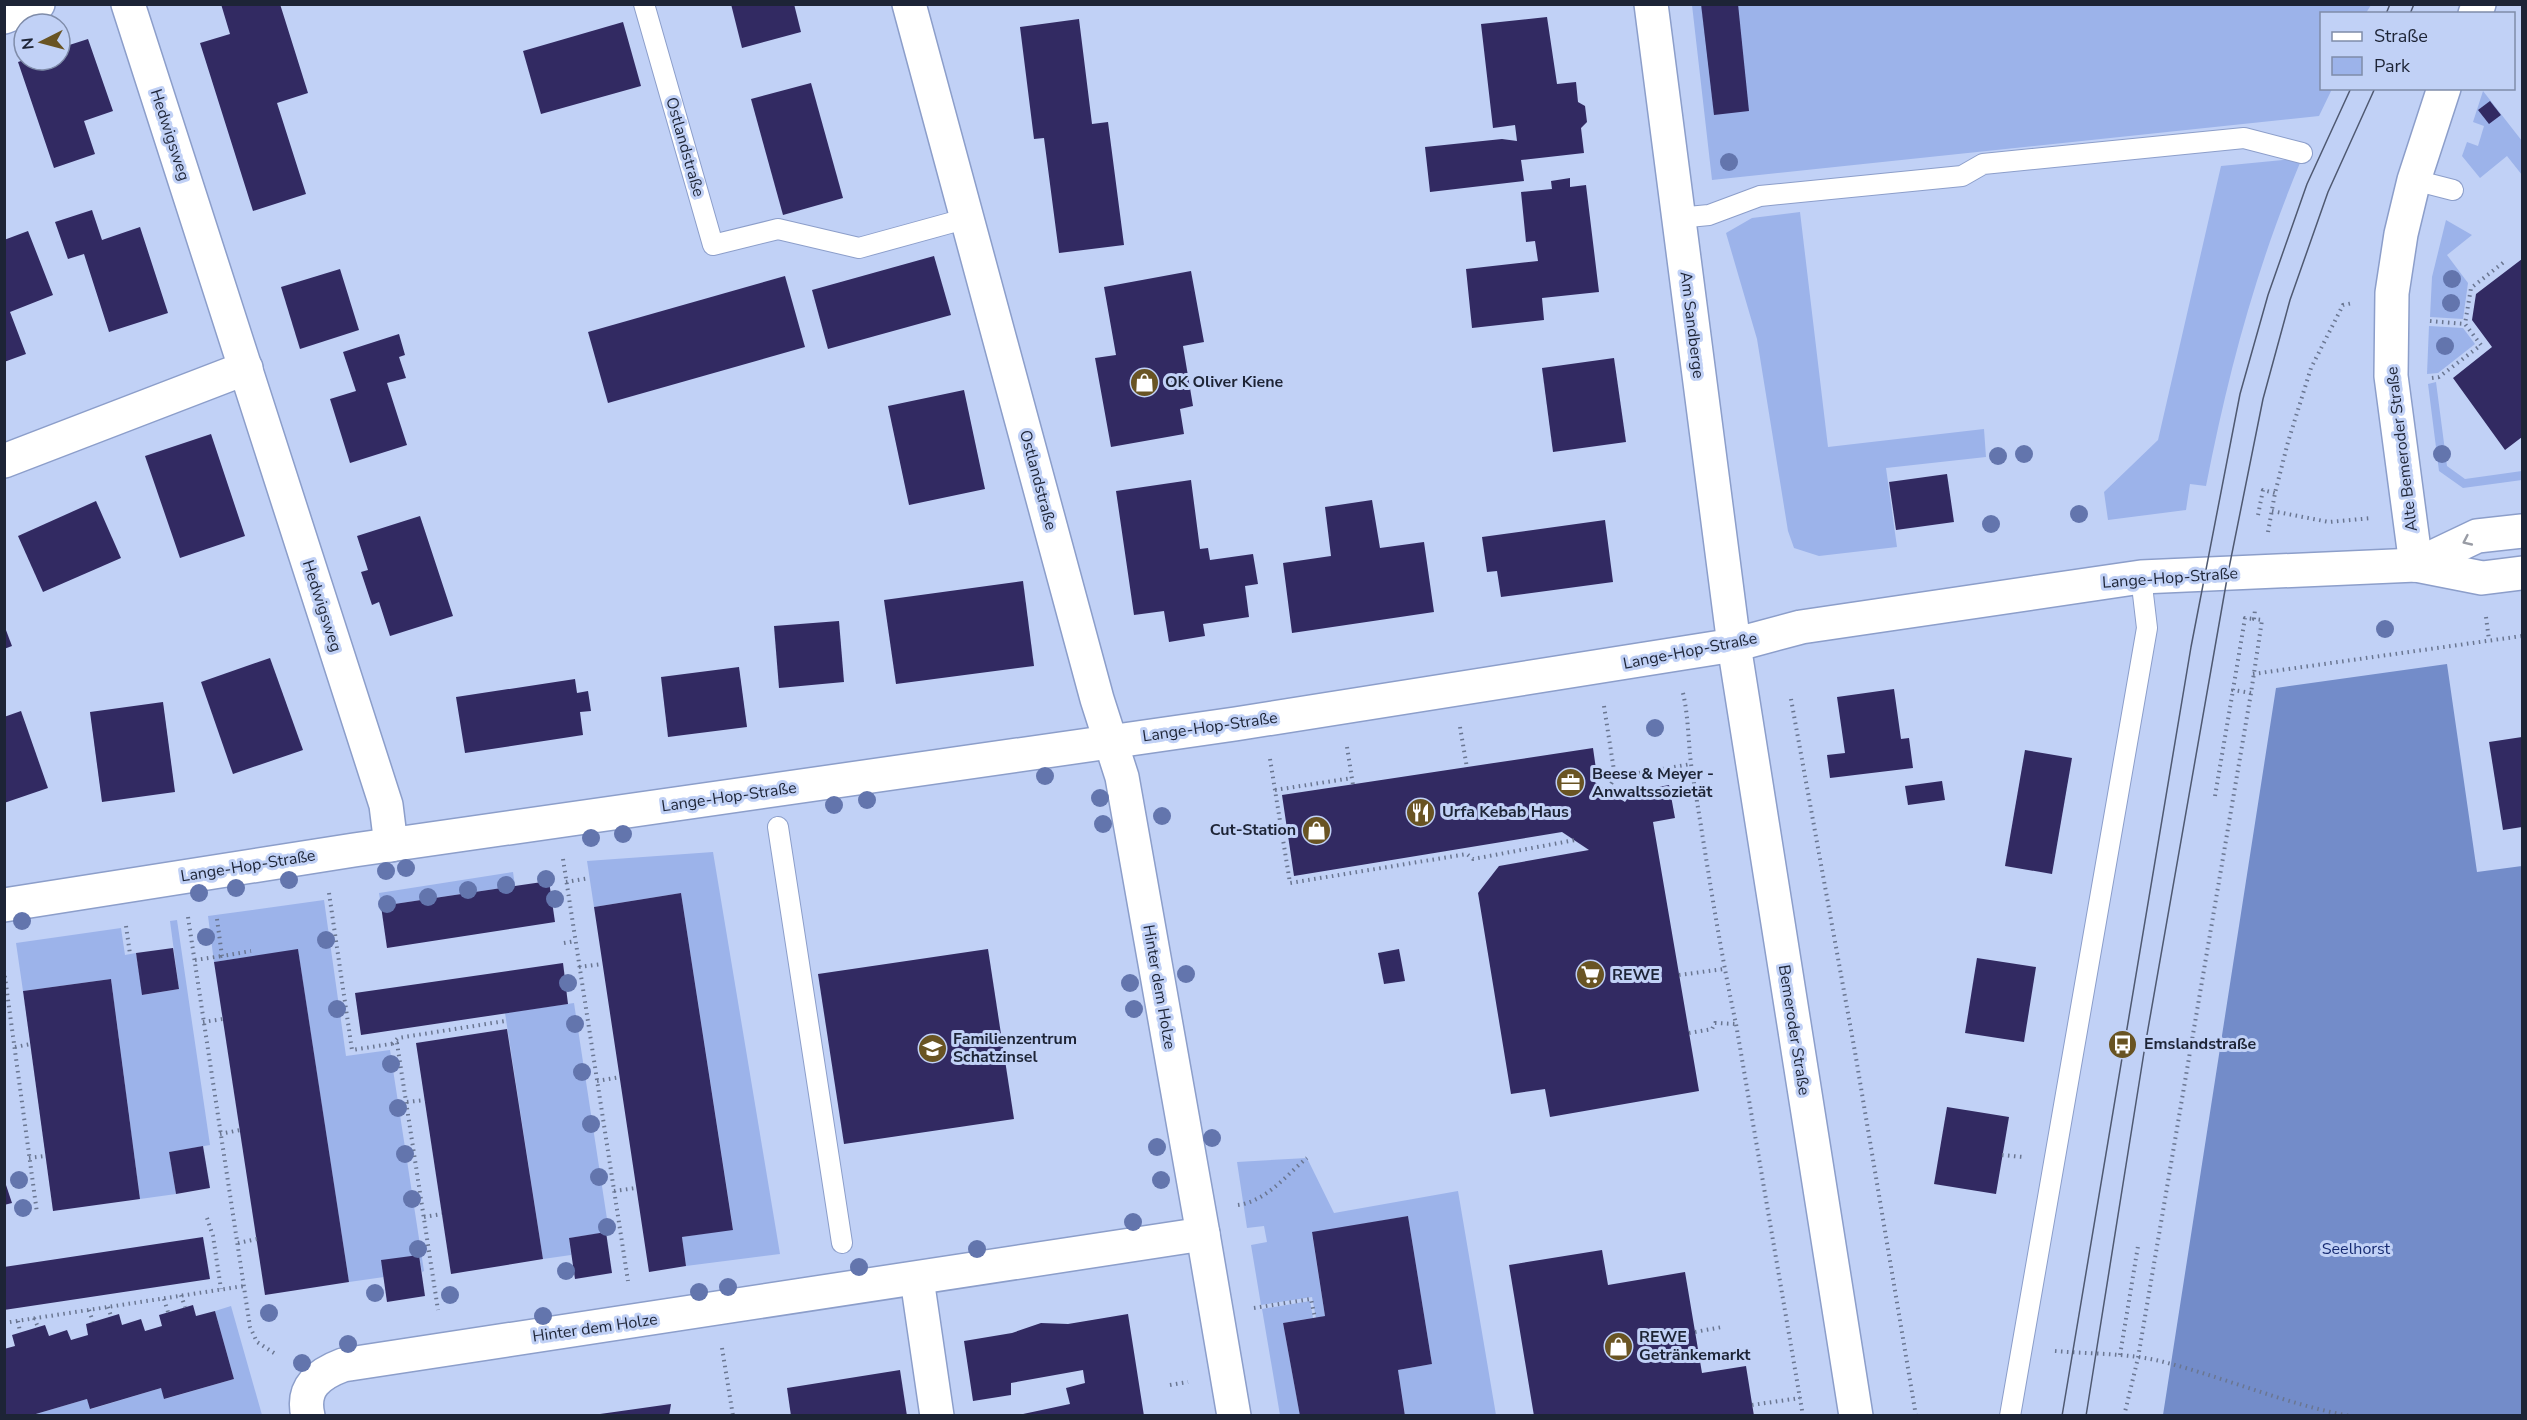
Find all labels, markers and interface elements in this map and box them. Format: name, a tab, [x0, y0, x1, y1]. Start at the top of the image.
north arrow	[12, 12, 72, 72]
legend	[2320, 12, 2515, 90]
text: Straße	[2374, 24, 2428, 48]
text: N	[17, 36, 40, 51]
text: Park	[2374, 54, 2411, 78]
street label: Hedwigsweg	[145, 86, 195, 184]
street label: Ostlandstraße	[660, 95, 710, 199]
street label: Am Sandberge	[1675, 270, 1709, 380]
street label: Alte Bemeroder Straße	[2381, 365, 2423, 533]
shop icon: OK Oliver Kiene	[1128, 366, 1160, 398]
place label: OK Oliver Kiene	[1165, 371, 1284, 393]
street label: Ostlandstraße	[1014, 427, 1062, 533]
one-way arrow	[2463, 533, 2474, 545]
street label: Hedwigsweg	[297, 557, 347, 655]
street label: Lange-Hop-Straße	[2101, 562, 2239, 594]
street label: Lange-Hop-Straße	[1621, 627, 1759, 675]
street label: Lange-Hop-Straße	[1141, 707, 1279, 747]
place label: Beese & Meyer - Anwaltssozietät	[1592, 763, 1714, 803]
office icon: Beese & Meyer - Anwaltssozietät	[1555, 767, 1587, 799]
street label: Lange-Hop-Straße	[660, 777, 798, 817]
restaurant icon: Urfa Kebab Haus	[1405, 796, 1437, 828]
place label: Urfa Kebab Haus	[1442, 801, 1569, 823]
shop icon: Cut-Station	[1301, 814, 1333, 846]
place label: Cut-Station	[1210, 819, 1296, 841]
street label: Lange-Hop-Straße	[179, 844, 317, 888]
street label: Hinter dem Holze	[1137, 923, 1181, 1051]
supermarket icon: REWE	[1575, 959, 1607, 991]
street label: Bemeroder Straße	[1773, 963, 1815, 1097]
place label: REWE	[1612, 964, 1660, 986]
place label: Familienzentrum Schatzinsel	[953, 1028, 1077, 1068]
bus stop icon: Emslandstraße	[2107, 1028, 2139, 1060]
school or university icon: Familienzentrum Schatzinsel	[916, 1032, 948, 1064]
place label: Emslandstraße	[2144, 1033, 2256, 1055]
park label: Seelhorst	[2322, 1238, 2391, 1260]
street label: Hinter dem Holze	[531, 1308, 659, 1348]
place label: REWE Getränkemarkt	[1639, 1326, 1751, 1366]
shop icon: REWE Getränkemarkt	[1602, 1330, 1634, 1362]

